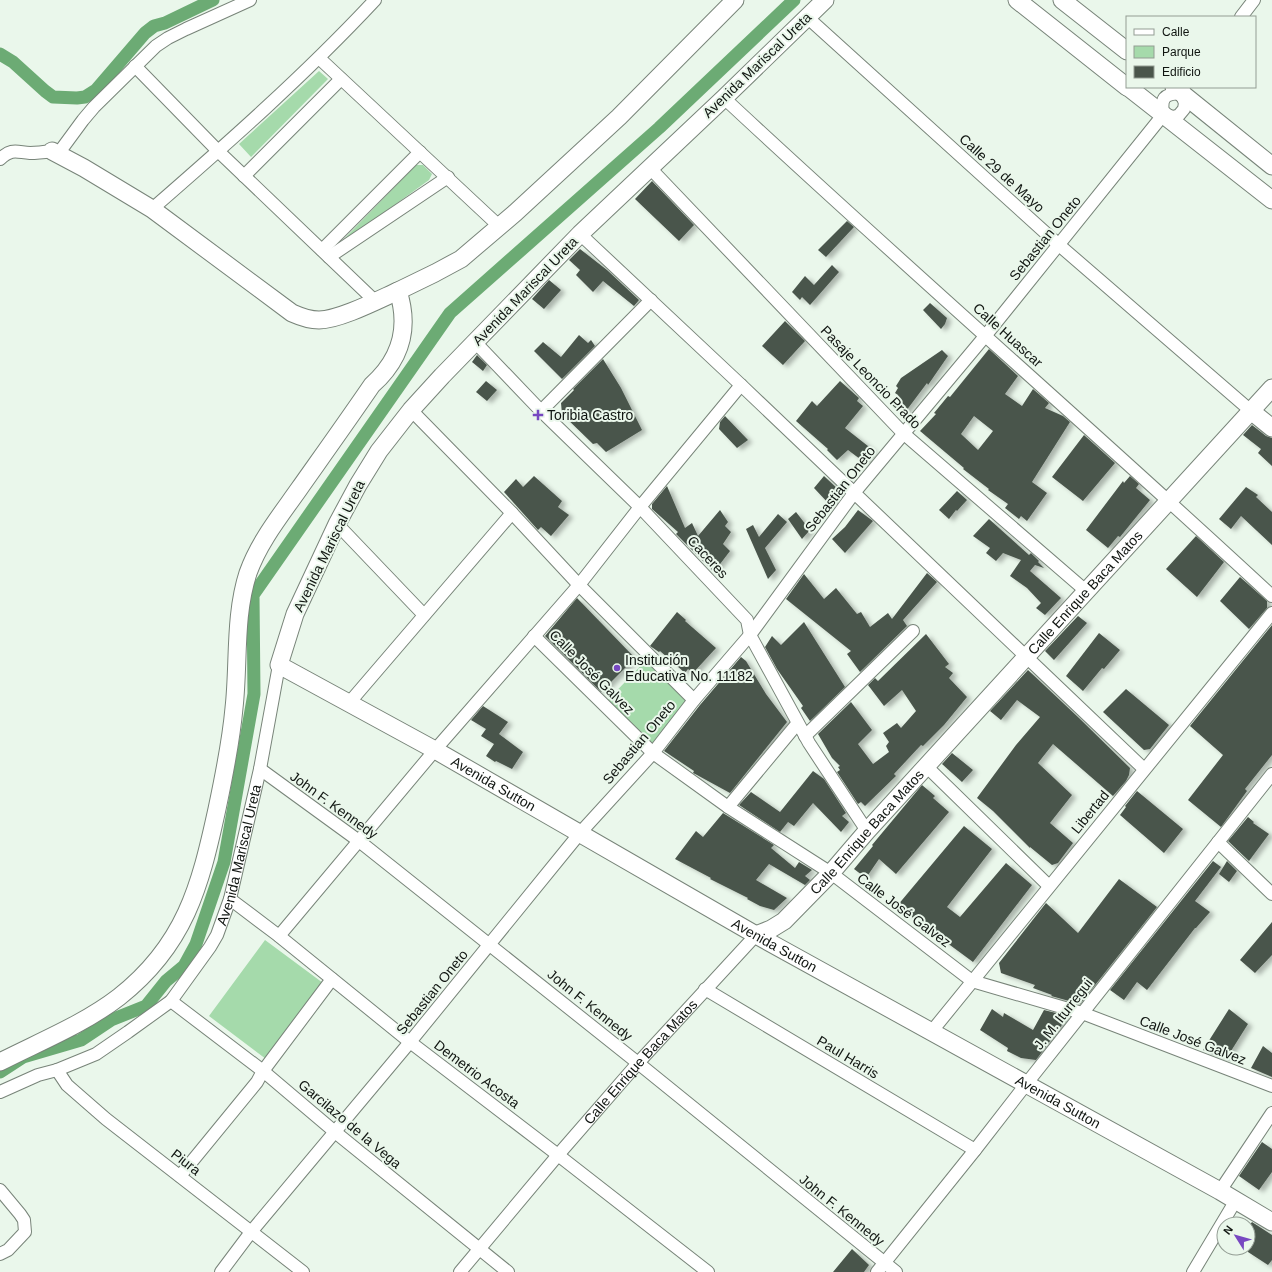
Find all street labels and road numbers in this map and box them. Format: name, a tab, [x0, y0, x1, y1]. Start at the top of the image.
street label: Avenida Mariscal Ureta	[699, 9, 815, 121]
street label: Calle 29 de Mayo	[956, 131, 1048, 216]
street label: Sebastian Oneto	[1006, 192, 1084, 284]
street label: Avenida Mariscal Ureta	[469, 233, 581, 349]
street label: Calle Huascar	[970, 300, 1046, 371]
street label: Pasaje Leoncio Prado	[818, 322, 924, 432]
street label: Sebastian Oneto	[802, 443, 879, 535]
street label: Avenida Mariscal Ureta	[290, 477, 368, 614]
street label: Calle Enrique Baca Matos	[1024, 527, 1146, 658]
street label: Caceres	[684, 532, 732, 582]
street label: Calle José Galvez	[546, 626, 638, 718]
street label: Sebastian Oneto	[599, 697, 679, 787]
street label: Avenida Sutton	[448, 753, 539, 814]
street label: Calle Enrique Baca Matos	[807, 766, 927, 898]
street label: John F. Kennedy	[287, 768, 381, 842]
street label: Avenida Mariscal Ureta	[213, 783, 264, 927]
street label: Libertad	[1068, 787, 1112, 837]
street label: Calle José Galvez	[854, 870, 954, 950]
street label: Avenida Sutton	[729, 915, 820, 975]
street label: Sebastian Oneto	[393, 946, 471, 1038]
street label: John F. Kennedy	[544, 966, 636, 1044]
street label: J. M. Iturregui	[1030, 975, 1096, 1053]
street label: Calle Enrique Baca Matos	[580, 996, 700, 1128]
street label: Calle José Galvez	[1137, 1012, 1249, 1068]
street label: Paul Harris	[814, 1032, 882, 1082]
street label: Demetrio Acosta	[431, 1037, 523, 1111]
street label: Avenida Sutton	[1013, 1072, 1103, 1132]
street label: Garcilazo de la Vega	[295, 1076, 405, 1172]
street label: Piura	[168, 1146, 204, 1178]
street label: John F. Kennedy	[796, 1171, 888, 1249]

